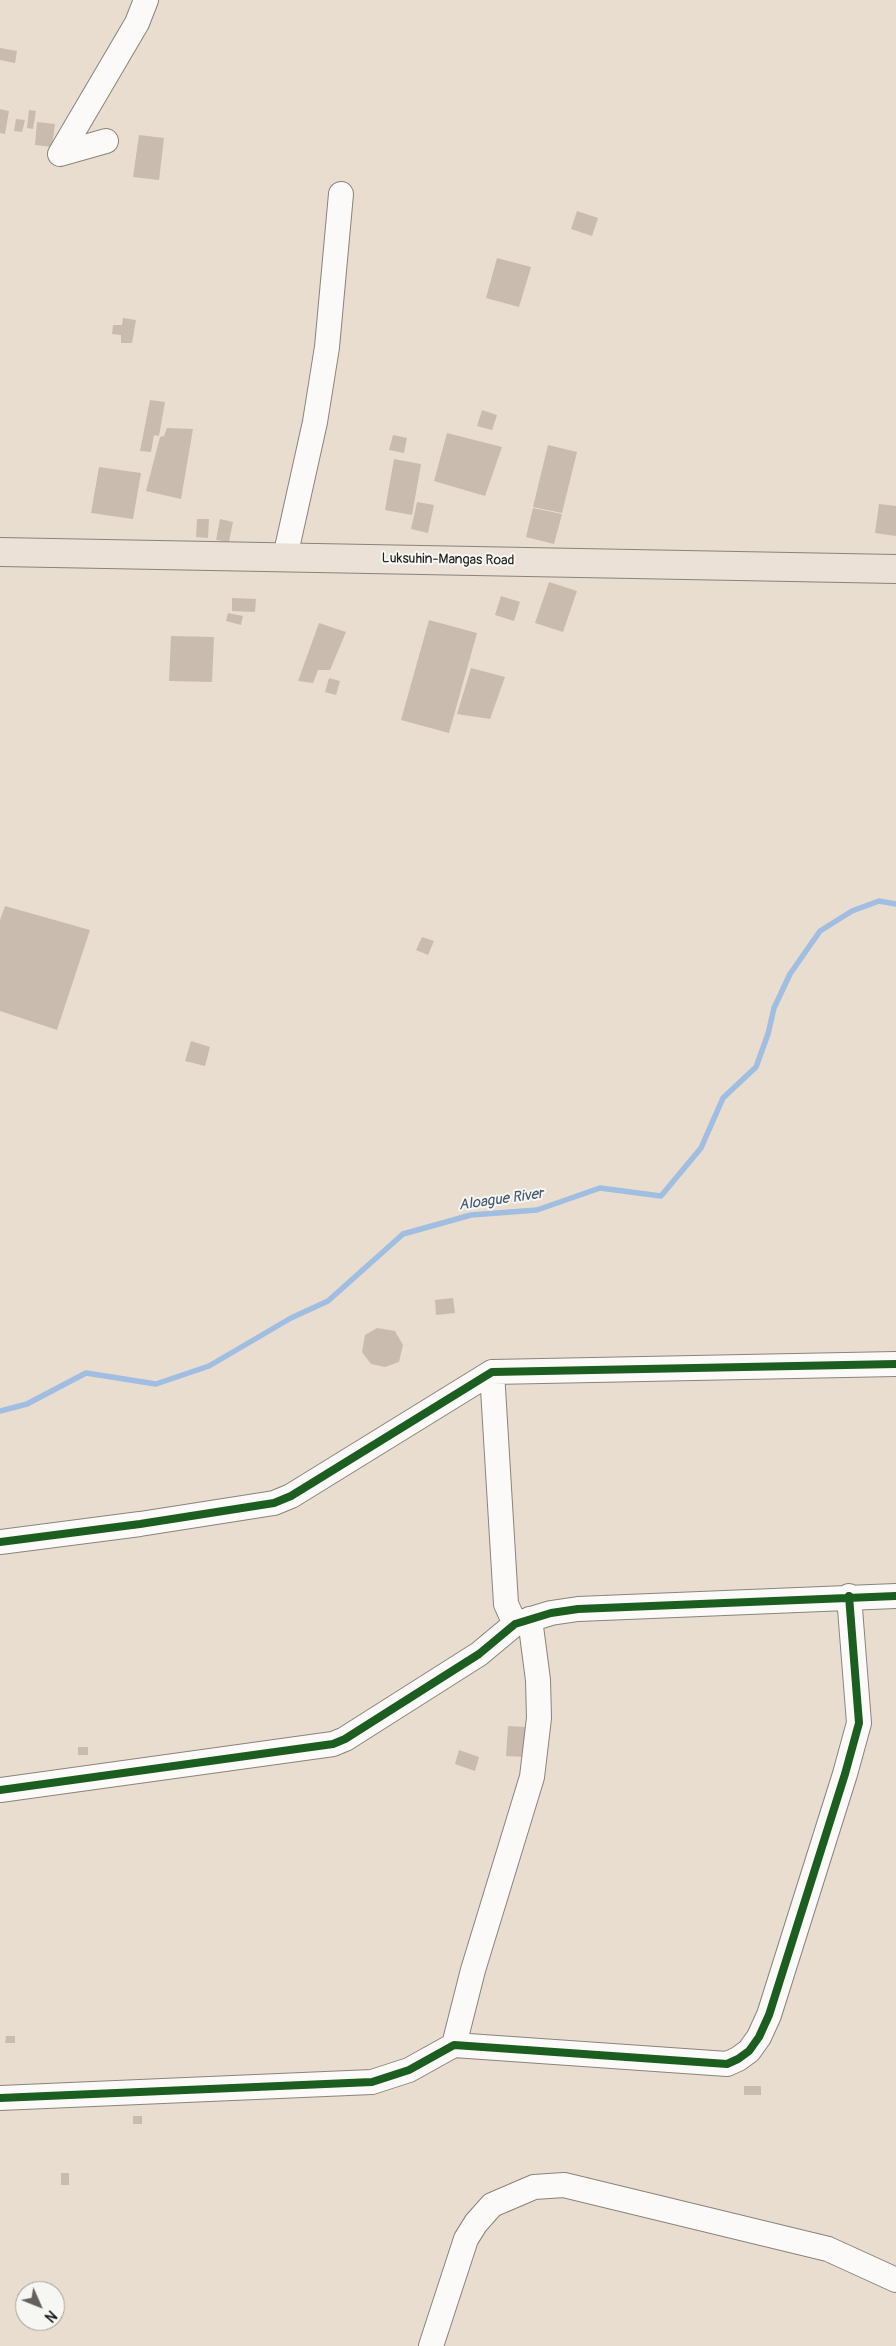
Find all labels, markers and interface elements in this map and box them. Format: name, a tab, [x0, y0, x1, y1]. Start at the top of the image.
street label: Luksuhin-Mangas Road	[382, 550, 514, 570]
water label: Aloague River	[457, 1185, 545, 1215]
north arrow	[15, 2281, 65, 2331]
text: N	[41, 2307, 60, 2325]

